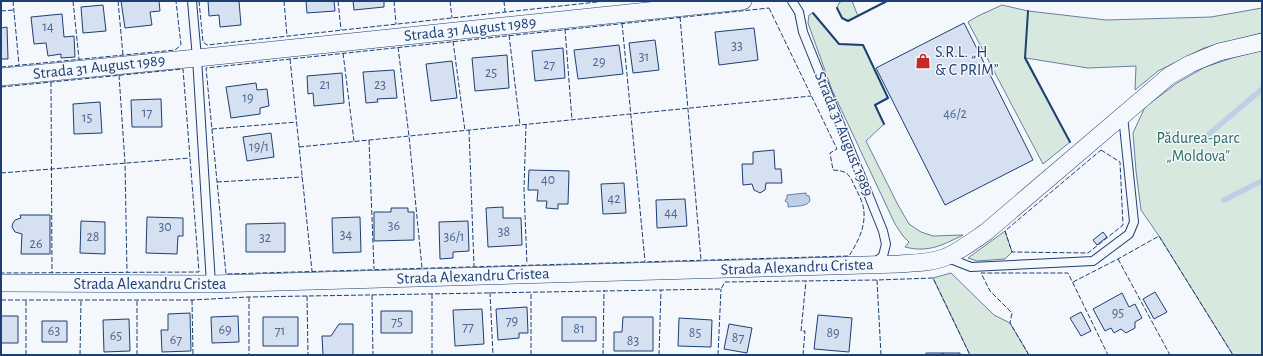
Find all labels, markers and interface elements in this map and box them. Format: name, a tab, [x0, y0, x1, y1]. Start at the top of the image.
street label: Strada 31 August 1989	[403, 14, 537, 44]
house number: 14	[42, 20, 54, 34]
house number: 33	[731, 39, 743, 53]
place label: S.R.L. „H & C PRIM”	[935, 44, 999, 78]
house number: 31	[639, 50, 649, 64]
street label: Strada 31 August 1989	[32, 52, 166, 82]
shop icon: S.R.L. „H & C PRIM”	[914, 52, 932, 70]
house number: 29	[593, 55, 605, 69]
house number: 27	[543, 58, 555, 72]
house number: 25	[485, 66, 497, 80]
street label: Strada 31 August 1989	[812, 69, 876, 199]
house number: 21	[319, 78, 331, 92]
house number: 23	[374, 78, 386, 92]
house number: 19	[242, 91, 254, 105]
house number: 17	[142, 106, 152, 120]
house number: 46/2	[943, 107, 967, 121]
house number: 15	[82, 111, 92, 125]
park label: Pădurea-parc „Moldova”	[1156, 130, 1240, 164]
house number: 19/1	[249, 140, 269, 154]
house number: 40	[541, 173, 555, 187]
house number: 42	[607, 192, 621, 206]
house number: 44	[664, 206, 678, 220]
house number: 36	[388, 219, 400, 233]
house number: 30	[158, 220, 172, 234]
house number: 38	[498, 225, 510, 239]
house number: 34	[340, 228, 353, 242]
house number: 28	[86, 230, 100, 244]
house number: 36/1	[443, 230, 465, 244]
house number: 32	[259, 231, 271, 245]
house number: 26	[30, 237, 42, 251]
street label: Strada Alexandru Cristea	[720, 256, 874, 278]
street label: Strada Alexandru Cristea	[396, 265, 550, 287]
street label: Strada Alexandru Cristea	[74, 276, 226, 292]
house number: 95	[1112, 306, 1124, 320]
house number: 79	[506, 314, 518, 328]
house number: 75	[391, 315, 403, 329]
house number: 77	[462, 320, 474, 334]
house number: 81	[573, 322, 585, 336]
house number: 69	[218, 323, 232, 337]
house number: 63	[48, 324, 60, 338]
house number: 71	[275, 324, 285, 338]
house number: 85	[689, 326, 701, 340]
house number: 89	[826, 326, 840, 340]
house number: 65	[110, 329, 122, 343]
house number: 87	[732, 331, 744, 345]
house number: 67	[170, 333, 182, 347]
house number: 83	[627, 334, 639, 348]

